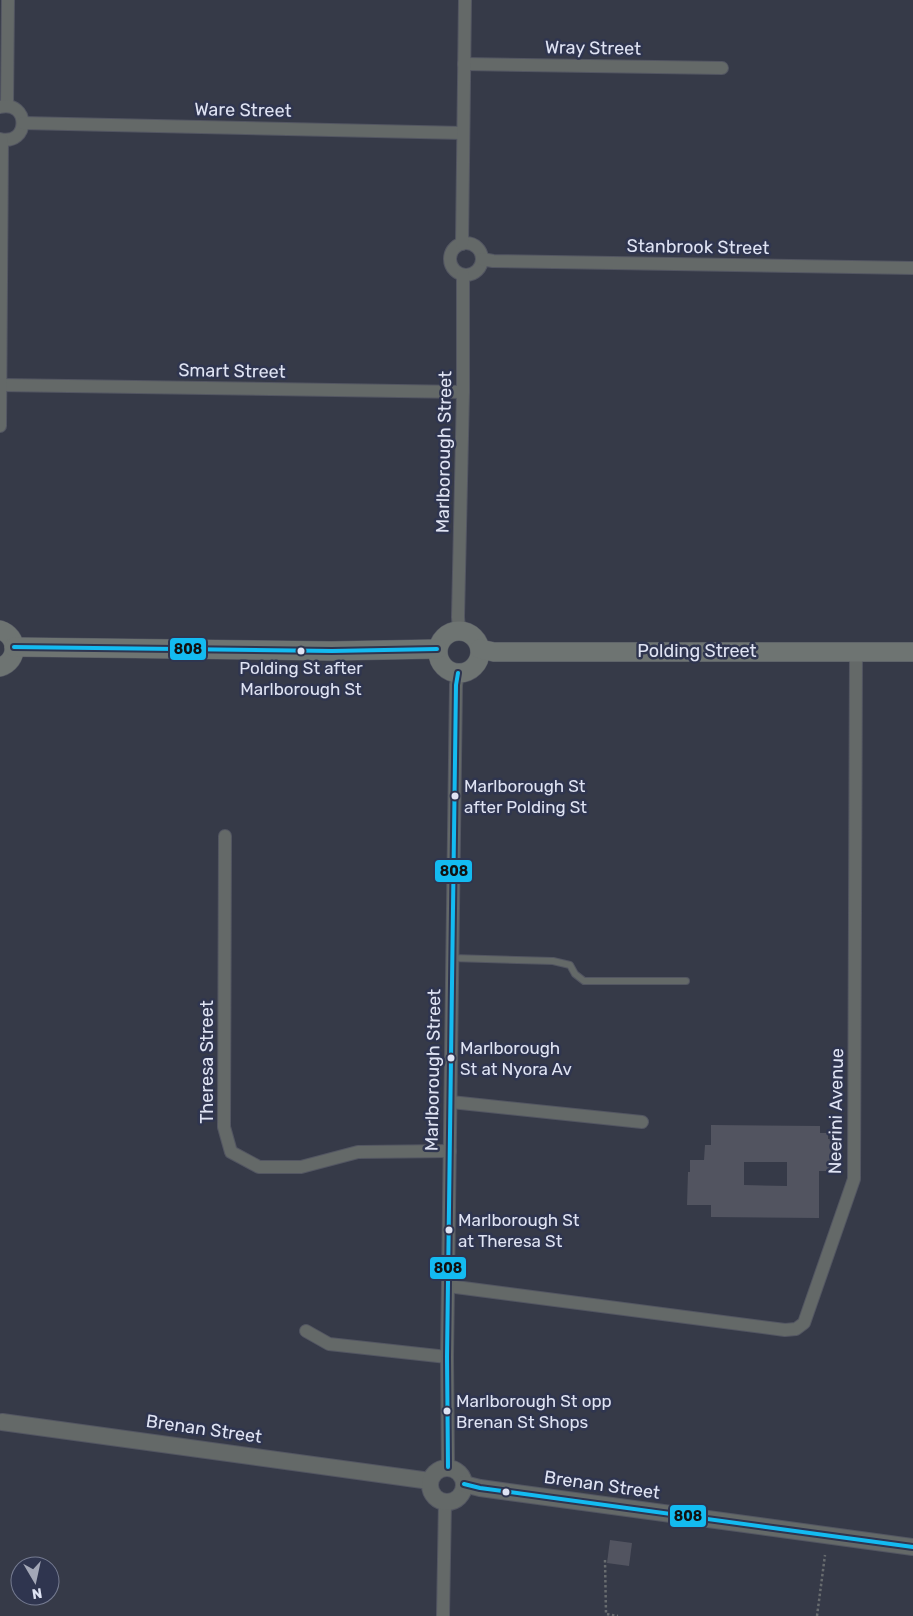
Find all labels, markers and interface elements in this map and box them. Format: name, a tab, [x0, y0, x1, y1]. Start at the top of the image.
street label: Wray Street	[545, 36, 641, 60]
street label: Ware Street	[194, 98, 292, 122]
street label: Stanbrook Street	[626, 235, 770, 259]
street label: Smart Street	[178, 359, 286, 383]
street label: Marlborough Street	[432, 371, 456, 533]
line badge: 808	[169, 637, 207, 661]
street label: Polding Street	[637, 640, 757, 662]
text: 808	[174, 641, 202, 658]
marker: Polding St after Marlborough St	[296, 646, 306, 656]
place label: Polding St after Marlborough St	[239, 658, 363, 699]
place label: Marlborough St after Polding St	[464, 776, 587, 817]
marker: Marlborough St after Polding St	[450, 791, 460, 801]
line badge: 808	[434, 859, 473, 883]
text: 808	[440, 863, 468, 880]
street label: Marlborough Street	[421, 989, 445, 1151]
street label: Theresa Street	[196, 1000, 218, 1124]
place label: Marlborough St at Nyora Av	[460, 1038, 572, 1079]
street label: Neerini Avenue	[824, 1048, 848, 1174]
marker: Marlborough St at Nyora Av	[446, 1053, 456, 1063]
place label: Marlborough St at Theresa St	[458, 1210, 580, 1251]
marker: Marlborough St at Theresa St	[444, 1225, 454, 1235]
line badge: 808	[429, 1256, 467, 1280]
text: 808	[434, 1260, 462, 1277]
place label: Marlborough St opp Brenan St Shops	[456, 1391, 612, 1432]
marker: Marlborough St opp Brenan St Shops	[442, 1406, 452, 1416]
street label: Brenan Street	[145, 1410, 263, 1448]
street label: Brenan Street	[543, 1466, 661, 1504]
unlabelled marker	[501, 1487, 511, 1497]
line badge: 808	[669, 1504, 707, 1528]
text: 808	[674, 1508, 702, 1525]
north arrow	[10, 1556, 60, 1606]
text: N	[31, 1584, 43, 1603]

